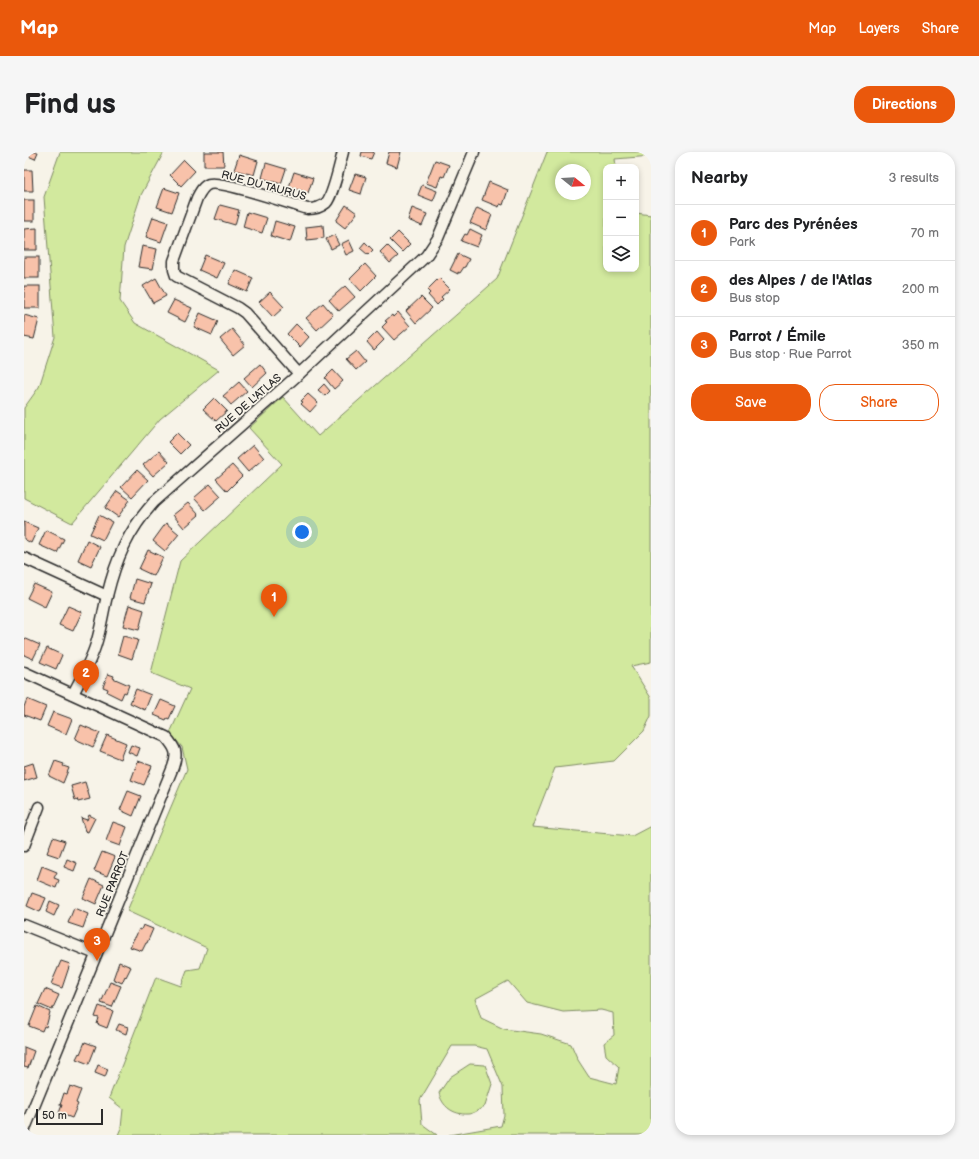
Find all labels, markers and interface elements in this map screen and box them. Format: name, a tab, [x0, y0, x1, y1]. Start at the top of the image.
text: Map	[20, 17, 58, 40]
text: Map	[808, 20, 836, 37]
text: Layers	[858, 20, 900, 37]
text: Share	[922, 20, 959, 37]
button: Directions	[854, 86, 955, 123]
text: Find us	[24, 88, 116, 121]
north arrow	[555, 164, 591, 200]
map controls	[603, 164, 639, 272]
button: +	[603, 164, 639, 200]
street label: RUE DU TAURUS	[220, 168, 308, 203]
text: Nearby	[691, 168, 748, 188]
text: 3 results	[888, 170, 939, 186]
button: −	[603, 200, 639, 236]
text: Parc des Pyrénées	[729, 215, 858, 234]
text: 1	[701, 225, 707, 241]
text: 70 m	[911, 225, 939, 241]
text: Park	[729, 234, 755, 250]
button: layers	[603, 236, 639, 272]
text: des Alpes / de l'Atlas	[729, 271, 872, 290]
text: 2	[700, 281, 708, 297]
text: 200 m	[902, 281, 939, 297]
text: Bus stop	[729, 290, 780, 306]
text: Parrot / Émile	[729, 327, 826, 346]
text: 3	[700, 337, 708, 353]
text: 350 m	[902, 337, 939, 353]
text: Bus stop · Rue Parrot	[729, 346, 852, 362]
street label: RUE DE L'ATLAS	[213, 371, 284, 436]
button: Save	[691, 384, 811, 421]
button: Share	[819, 384, 939, 421]
your location	[292, 522, 312, 542]
pin: 1	[261, 584, 287, 617]
pin: 2	[73, 660, 99, 693]
street label: RUE PARROT	[93, 849, 132, 919]
pin: 3	[84, 928, 110, 961]
scale bar	[36, 1107, 103, 1126]
text: 50 m	[42, 1109, 67, 1122]

